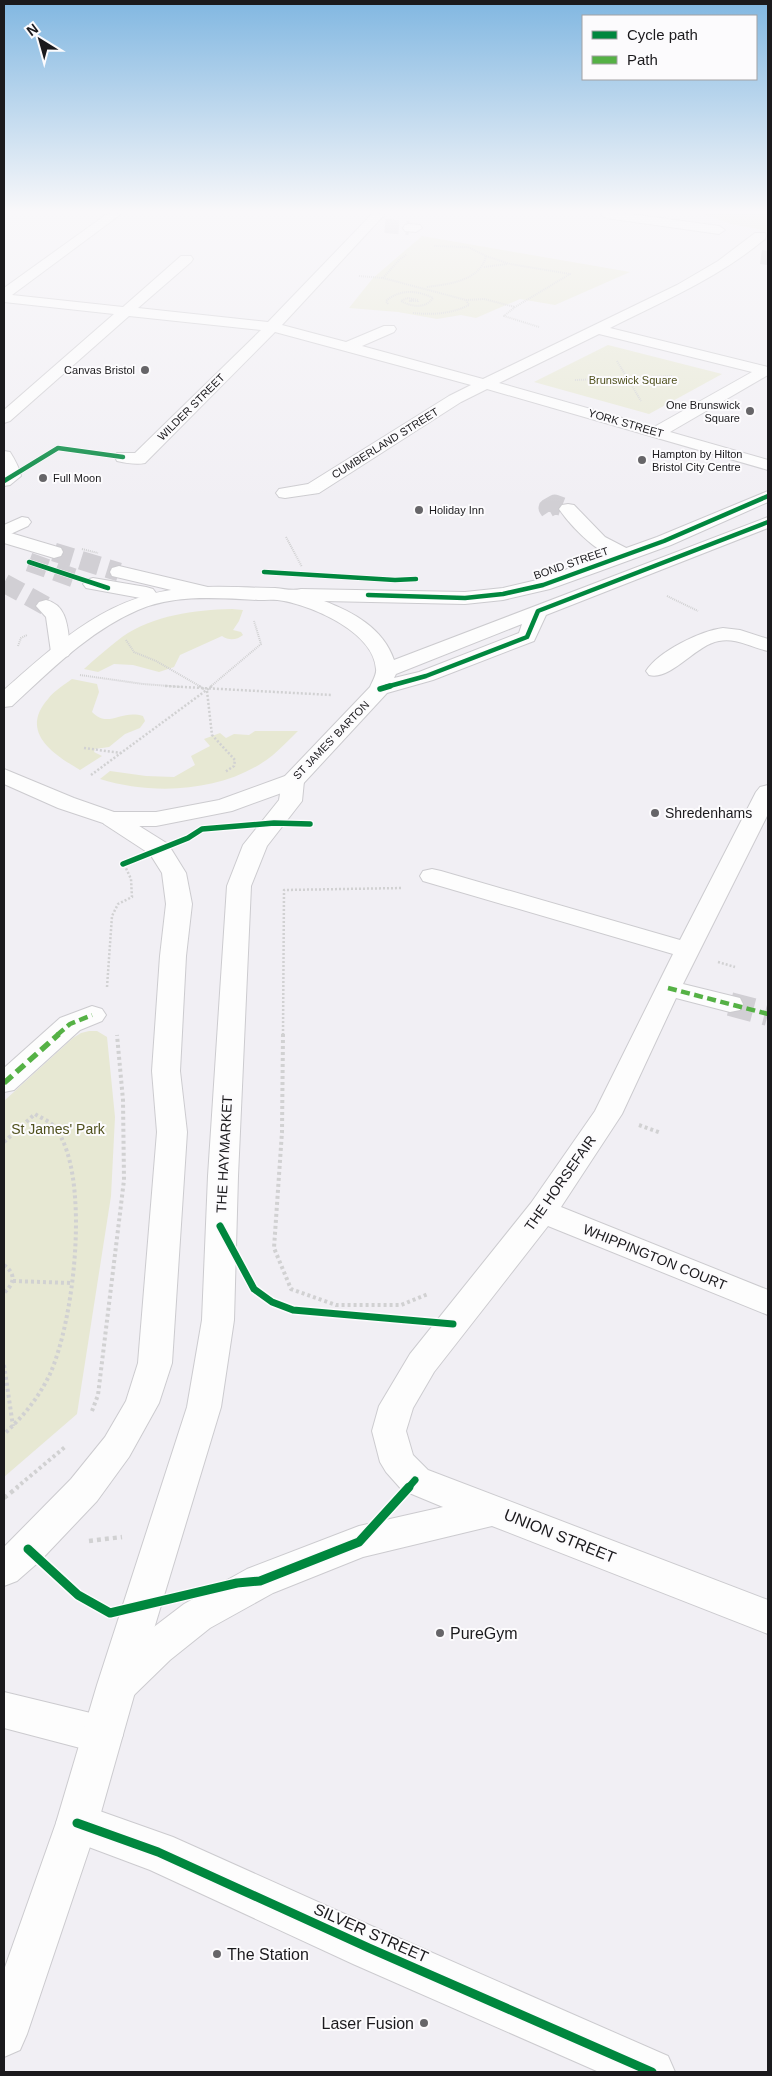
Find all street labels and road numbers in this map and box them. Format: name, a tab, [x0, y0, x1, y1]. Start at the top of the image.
street label: WILDER STREET	[155, 371, 227, 443]
street label: CUMBERLAND STREET	[329, 405, 441, 481]
street label: YORK STREET	[587, 407, 665, 440]
street label: BOND STREET	[532, 545, 610, 581]
street label: ST JAMES' BARTON	[290, 698, 372, 782]
street label: THE HAYMARKET	[213, 1094, 235, 1213]
street label: THE HORSEFAIR	[521, 1132, 599, 1234]
street label: WHIPPINGTON COURT	[581, 1221, 730, 1293]
street label: UNION STREET	[502, 1506, 619, 1566]
street label: SILVER STREET	[311, 1900, 431, 1966]

